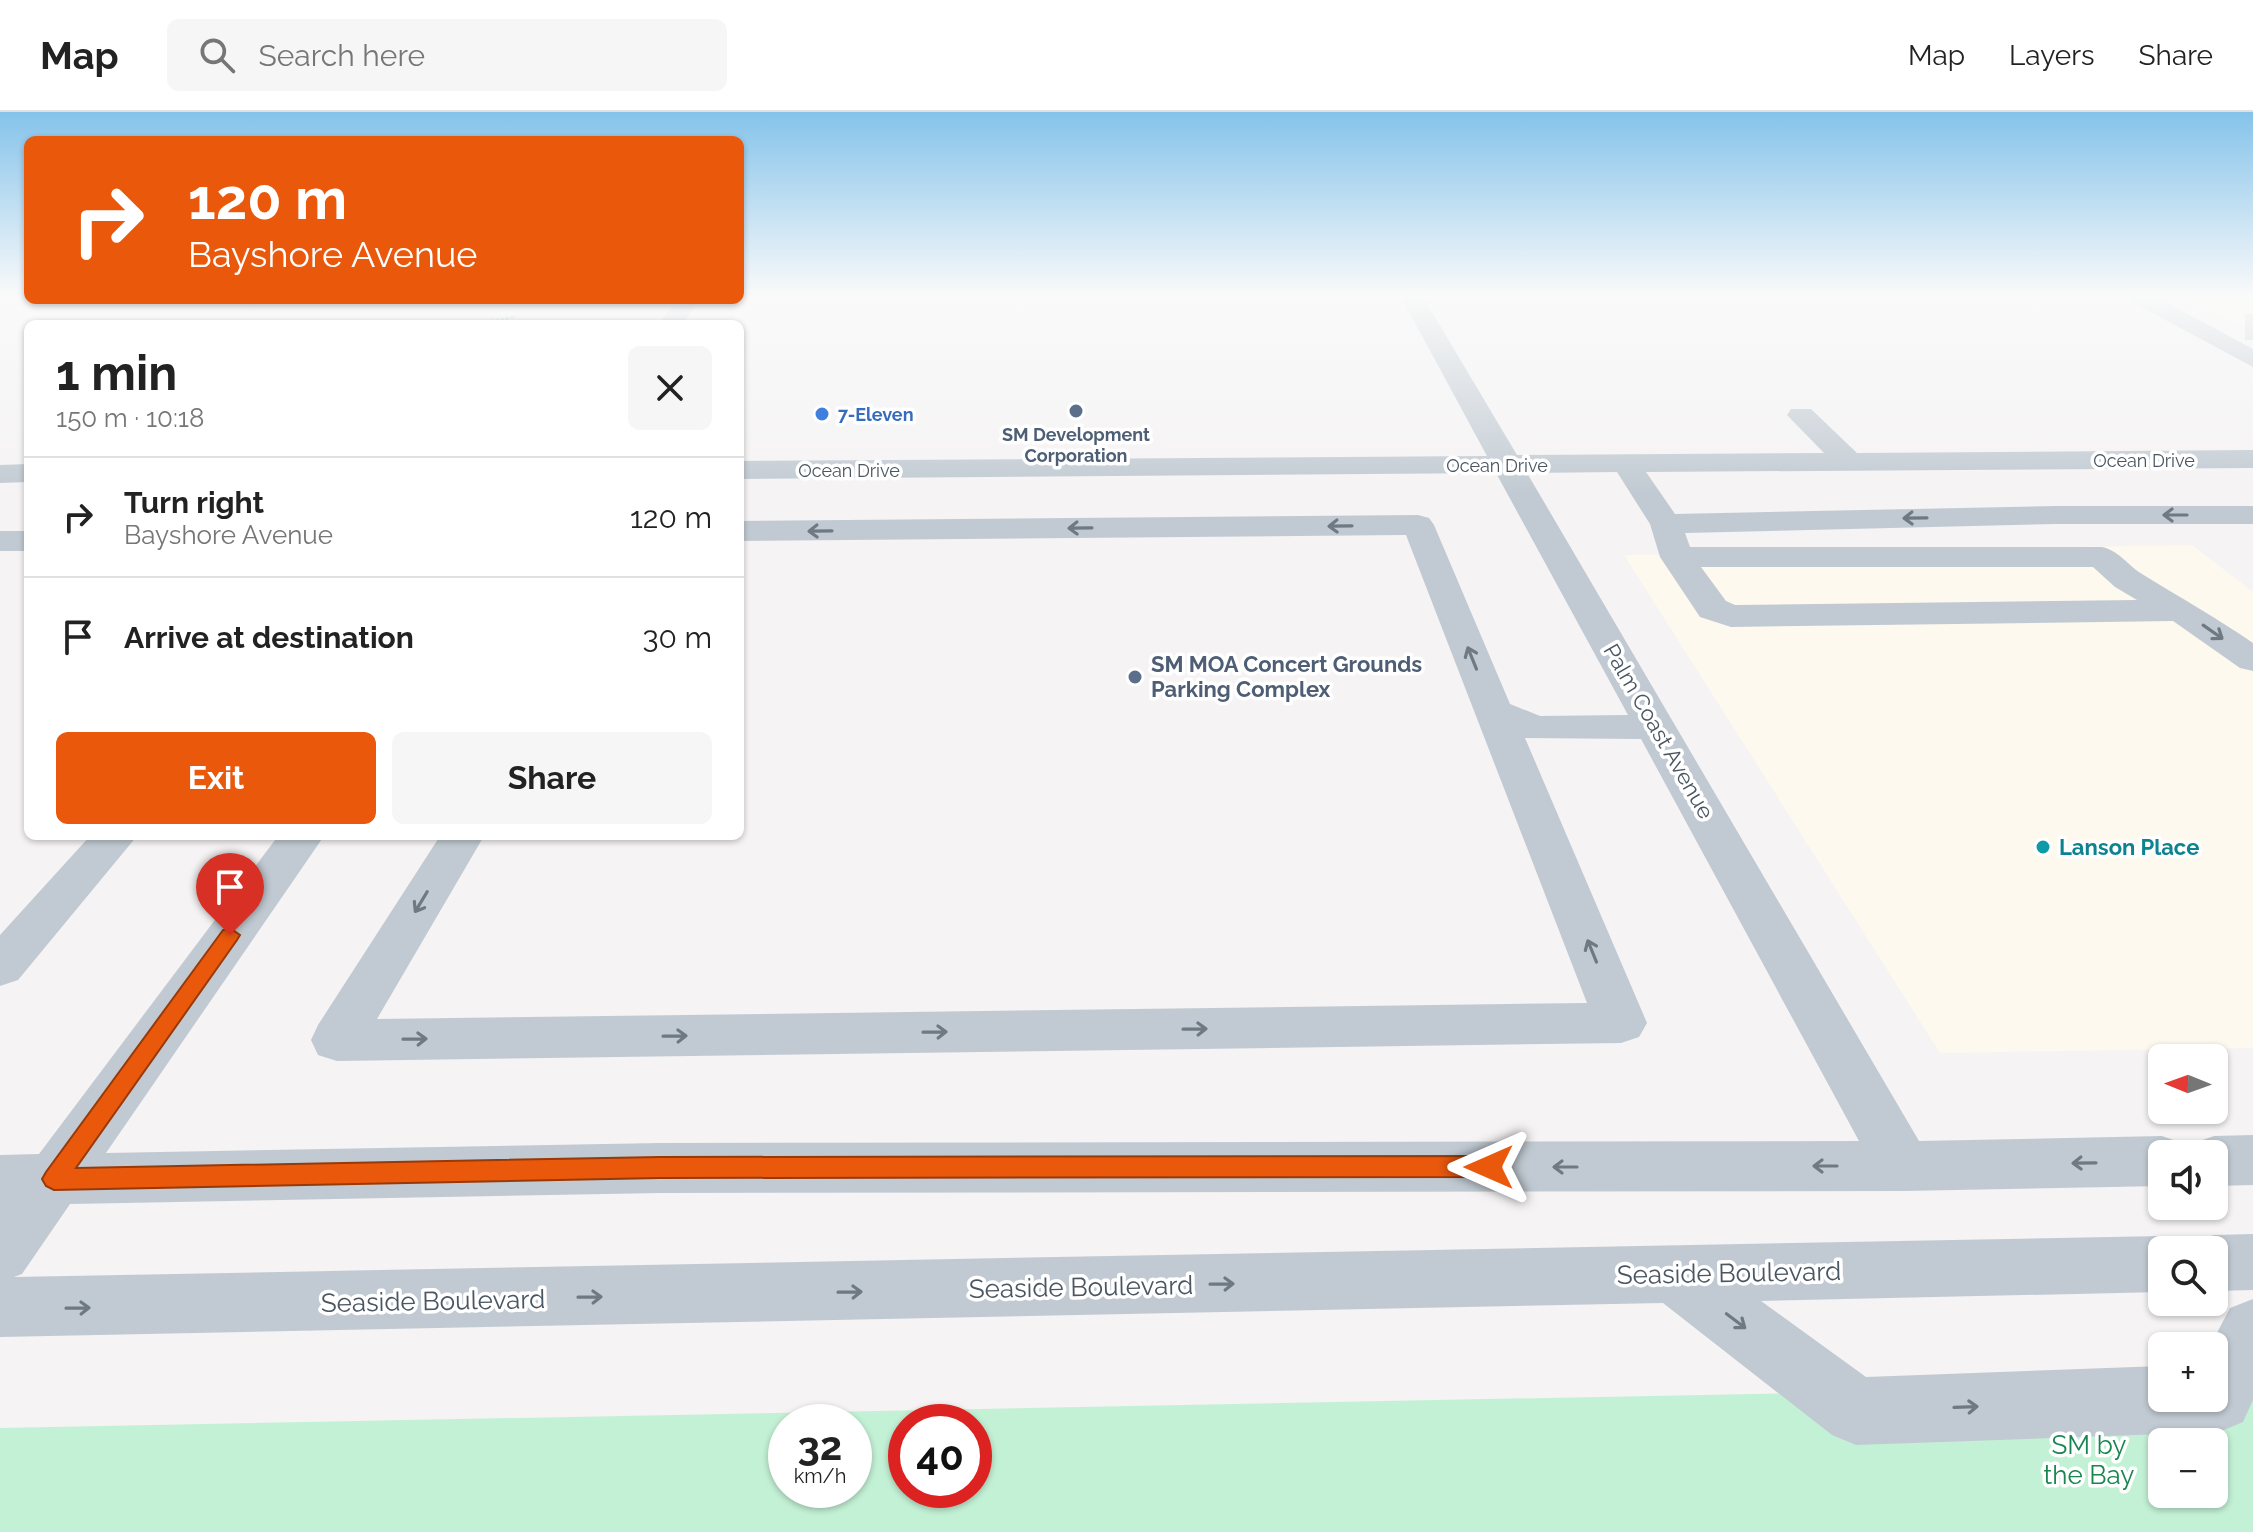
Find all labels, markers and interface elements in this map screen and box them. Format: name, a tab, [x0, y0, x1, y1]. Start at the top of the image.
search box	[167, 19, 727, 91]
text: Map	[40, 33, 119, 78]
icon: search	[195, 33, 239, 77]
text: Search here	[259, 38, 425, 73]
text: Map	[1908, 39, 1965, 72]
text: Layers	[2009, 39, 2095, 72]
text: Share	[2139, 39, 2213, 72]
text: 120 m	[188, 166, 347, 232]
icon: right	[56, 168, 160, 272]
text: Bayshore Avenue	[188, 233, 477, 275]
text: 1 min	[56, 345, 177, 401]
button: close	[628, 346, 712, 430]
marker: SM Development Corporation	[1067, 402, 1085, 420]
text: 150 m · 10:18	[56, 403, 204, 433]
place label: 7-Eleven	[838, 404, 914, 425]
marker: 7-Eleven	[813, 405, 831, 423]
place label: SM Development Corporation	[1002, 424, 1150, 466]
street label: Ocean Drive	[2093, 450, 2195, 471]
street label: Ocean Drive	[1446, 455, 1548, 476]
street label: Ocean Drive	[798, 460, 900, 481]
text: Turn right	[124, 485, 264, 520]
icon: right	[56, 495, 100, 539]
text: 120 m	[630, 500, 712, 535]
one-way arrow	[2162, 507, 2189, 523]
one-way arrow	[1902, 511, 1929, 526]
one-way arrow	[1327, 518, 1354, 533]
text: Bayshore Avenue	[124, 520, 333, 550]
one-way arrow	[1067, 520, 1094, 536]
one-way arrow	[807, 523, 834, 538]
icon: arrive	[56, 615, 100, 659]
text: Arrive at destination	[124, 620, 414, 655]
text: 30 m	[642, 620, 712, 655]
one-way arrow	[2201, 624, 2223, 640]
street label: Palm Coast Avenue	[1598, 639, 1720, 823]
one-way arrow	[1464, 646, 1479, 671]
place label: SM MOA Concert Grounds Parking Complex	[1151, 651, 1422, 702]
marker: SM MOA Concert Grounds Parking Complex	[1126, 668, 1144, 686]
button: Exit	[56, 732, 376, 824]
button: Share	[392, 732, 712, 824]
place label: Lanson Place	[2059, 834, 2199, 860]
marker: Lanson Place	[2034, 838, 2052, 856]
pin	[196, 853, 264, 935]
icon: arrive	[208, 865, 252, 909]
one-way arrow	[413, 890, 429, 913]
one-way arrow	[1583, 939, 1598, 964]
one-way arrow	[1181, 1021, 1208, 1036]
one-way arrow	[921, 1024, 948, 1040]
one-way arrow	[661, 1028, 688, 1044]
one-way arrow	[401, 1032, 428, 1047]
north arrow	[2148, 1044, 2228, 1124]
map controls	[2148, 1044, 2228, 1508]
position arrow	[1447, 1125, 1531, 1209]
button: sound	[2148, 1140, 2228, 1220]
one-way arrow	[2071, 1155, 2098, 1171]
one-way arrow	[1812, 1158, 1839, 1174]
one-way arrow	[1552, 1159, 1579, 1175]
button: search	[2148, 1236, 2228, 1316]
street label: Seaside Boulevard	[1617, 1256, 1841, 1290]
street label: Seaside Boulevard	[969, 1270, 1193, 1304]
one-way arrow	[1208, 1276, 1235, 1291]
street label: Seaside Boulevard	[321, 1284, 545, 1318]
one-way arrow	[836, 1284, 863, 1299]
one-way arrow	[576, 1290, 603, 1305]
one-way arrow	[64, 1301, 91, 1316]
one-way arrow	[1725, 1312, 1746, 1329]
button: +	[2148, 1332, 2228, 1412]
one-way arrow	[1952, 1400, 1979, 1415]
speed limit sign: 40	[888, 1404, 992, 1508]
text: 32	[798, 1422, 842, 1469]
button: −	[2148, 1428, 2228, 1508]
park label: SM by the Bay	[2044, 1430, 2134, 1490]
text: km/h	[794, 1464, 846, 1488]

